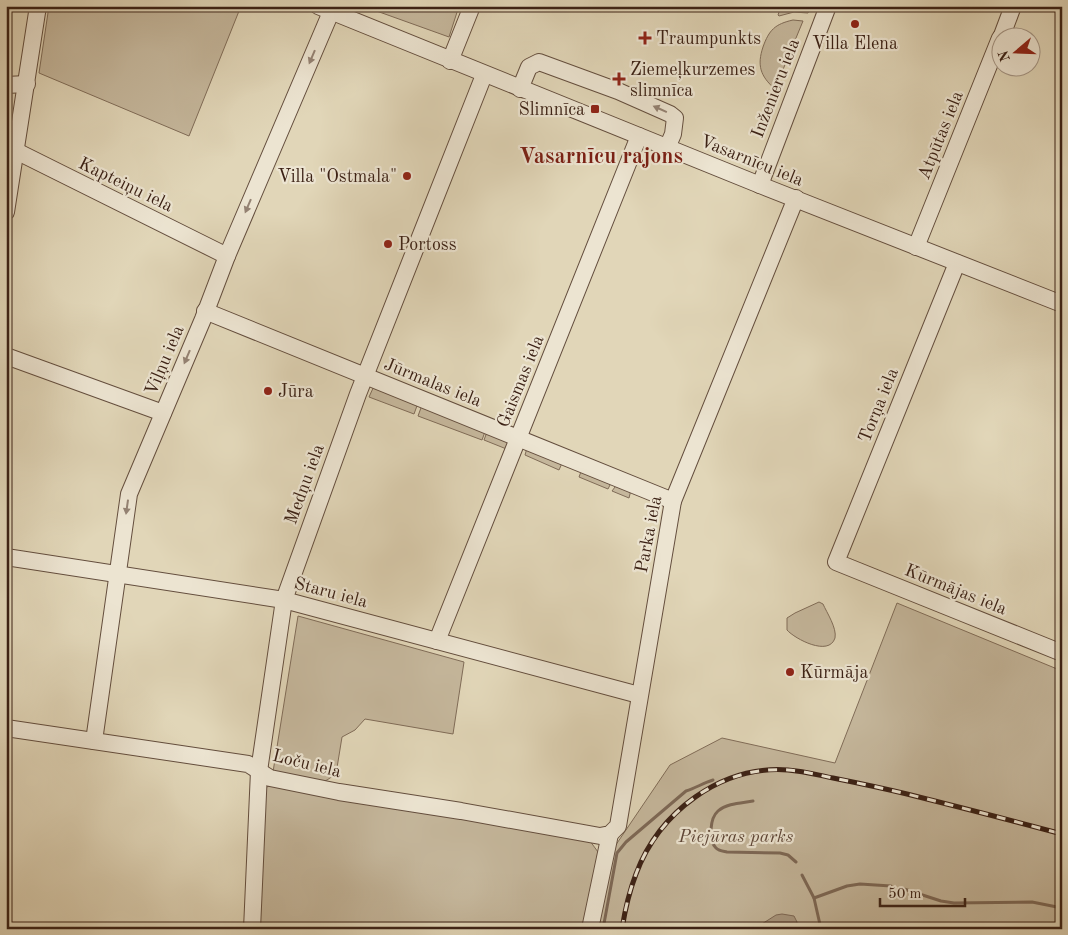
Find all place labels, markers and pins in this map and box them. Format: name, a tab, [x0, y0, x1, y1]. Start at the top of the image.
marker: Villa Elena	[849, 18, 861, 30]
place label: Traumpunkts	[656, 30, 761, 48]
marker: Traumpunkts	[638, 31, 652, 45]
place label: Villa Elena	[812, 35, 898, 53]
place label: Ziemeļkurzemes slimnīca	[630, 61, 755, 100]
marker: Ziemeļkurzemes slimnīca	[612, 72, 626, 86]
place label: Slimnīca	[519, 101, 585, 119]
marker: Slimnīca	[589, 103, 601, 115]
place label: Villa "Ostmala"	[278, 168, 397, 186]
marker: Villa "Ostmala"	[401, 170, 413, 182]
place label: Portoss	[398, 236, 457, 254]
marker: Portoss	[382, 238, 394, 250]
place label: Jūra	[278, 383, 314, 401]
marker: Jūra	[262, 385, 274, 397]
place label: Kūrmāja	[800, 664, 869, 682]
marker: Kūrmāja	[784, 666, 796, 678]

